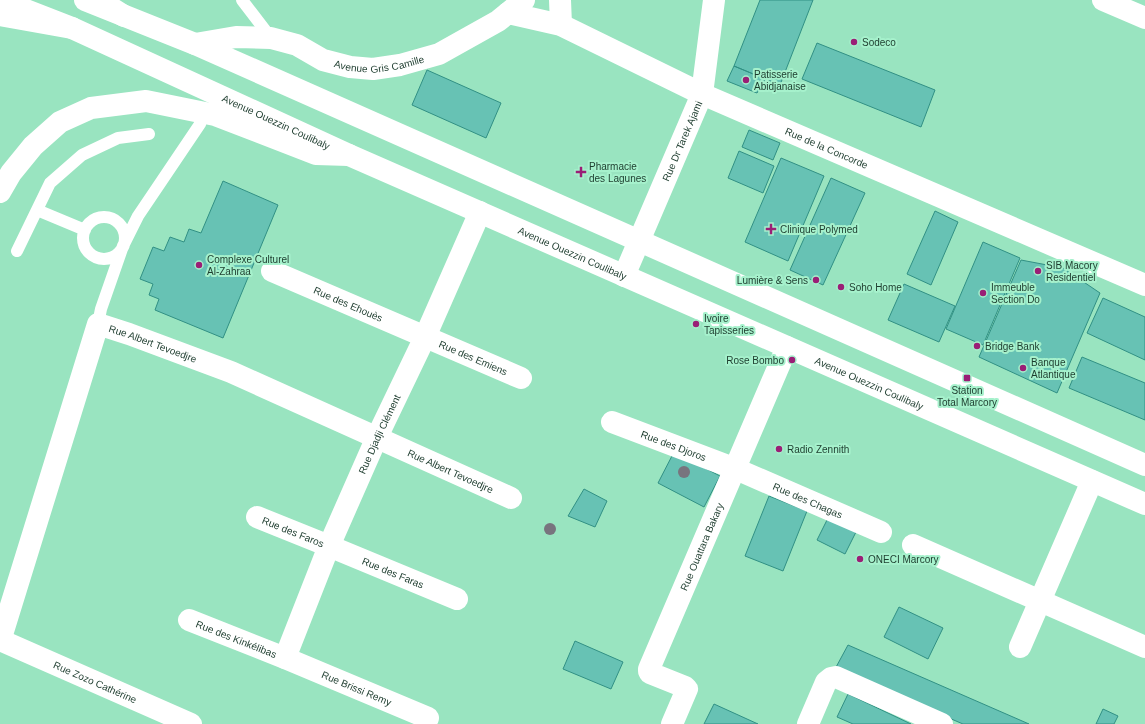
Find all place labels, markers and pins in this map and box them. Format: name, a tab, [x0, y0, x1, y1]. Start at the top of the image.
marker: Sodeco	[849, 37, 859, 47]
place label: Sodeco	[862, 37, 896, 48]
place label: Patisserie Abidjanaise	[754, 69, 806, 92]
marker: Patisserie Abidjanaise	[741, 75, 751, 85]
place label: Pharmacie des Lagunes	[589, 161, 646, 184]
marker: Pharmacie des Lagunes	[576, 167, 586, 177]
marker: Clinique Polymed	[765, 223, 777, 235]
place label: Clinique Polymed	[780, 224, 858, 235]
place label: Complexe Culturel Al-Zahraa	[207, 254, 289, 277]
marker: Complexe Culturel Al-Zahraa	[194, 260, 204, 270]
place label: SIB Macory Residentiel	[1046, 260, 1098, 283]
marker: SIB Macory Residentiel	[1033, 266, 1043, 276]
place label: Lumière & Sens	[737, 275, 808, 286]
marker: Lumière & Sens	[811, 275, 821, 285]
marker: Soho Home	[836, 282, 846, 292]
place label: Soho Home	[849, 282, 902, 293]
place label: Immeuble Section Do	[991, 282, 1040, 305]
marker: Immeuble Section Do	[978, 288, 988, 298]
place label: Ivoire Tapisseries	[704, 313, 754, 336]
marker: Ivoire Tapisseries	[691, 319, 701, 329]
marker: Bridge Bank	[972, 341, 982, 351]
place label: Bridge Bank	[985, 341, 1040, 352]
place label: Rose Bombo	[726, 355, 784, 366]
marker: Rose Bombo	[787, 355, 797, 365]
place label: Banque Atlantique	[1031, 357, 1076, 380]
marker: Banque Atlantique	[1018, 363, 1028, 373]
marker: Station Total Marcory	[962, 373, 972, 383]
place label: Station Total Marcory	[937, 385, 997, 408]
marker: Radio Zennith	[774, 444, 784, 454]
place label: Radio Zennith	[787, 444, 849, 455]
marker: ONECI Marcory	[855, 554, 865, 564]
place label: ONECI Marcory	[868, 554, 939, 565]

